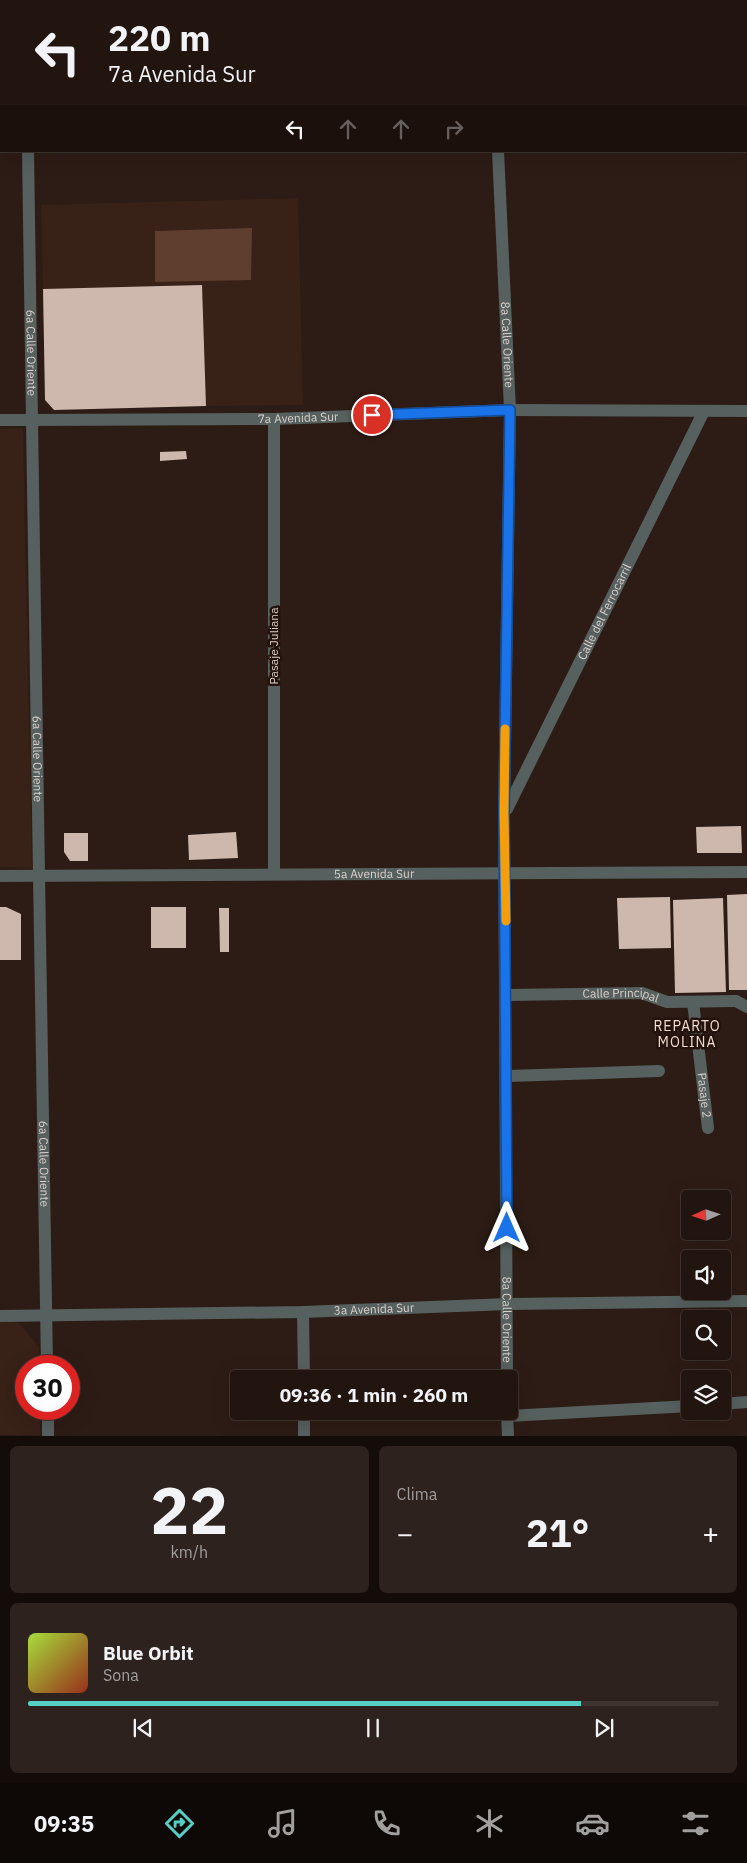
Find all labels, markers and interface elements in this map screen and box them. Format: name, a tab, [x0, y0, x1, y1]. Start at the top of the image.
text: 220 m	[108, 15, 211, 61]
icon: left	[25, 20, 90, 85]
text: 7a Avenida Sur	[108, 59, 256, 88]
icon: left	[281, 115, 309, 143]
icon: ahead	[334, 115, 362, 143]
icon: ahead	[387, 115, 415, 143]
icon: right	[440, 115, 468, 143]
street label: 8a Calle Oriente	[498, 301, 517, 389]
street label: 6a Calle Oriente	[23, 310, 40, 397]
pin	[351, 394, 393, 436]
icon: arrive	[358, 401, 386, 429]
street label: 7a Avenida Sur	[258, 409, 339, 426]
street label: Calle del Ferrocarril	[574, 561, 634, 662]
street label: Pasaje Juliana	[266, 607, 281, 685]
street label: 6a Calle Oriente	[30, 716, 46, 803]
street label: 5a Avenida Sur	[334, 866, 415, 881]
street label: Calle Principal	[582, 985, 661, 1005]
district label: REPARTO MOLINA	[653, 1017, 721, 1051]
street label: Pasaje 2	[694, 1072, 715, 1119]
street label: 6a Calle Oriente	[36, 1121, 52, 1208]
north arrow	[681, 1190, 731, 1240]
map controls	[681, 1190, 731, 1420]
position arrow	[480, 1201, 532, 1253]
button: sound	[681, 1250, 731, 1300]
street label: 8a Calle Oriente	[499, 1276, 515, 1363]
street label: 3a Avenida Sur	[333, 1300, 415, 1318]
button: search	[681, 1310, 731, 1360]
speed limit sign: 30	[15, 1355, 80, 1420]
button: layers	[681, 1370, 731, 1420]
text: 09:36 · 1 min · 260 m	[280, 1383, 468, 1407]
text: 22	[150, 1467, 228, 1552]
text: Clima	[397, 1484, 437, 1504]
text: 21°	[526, 1508, 589, 1557]
text: −	[397, 1515, 413, 1552]
text: +	[702, 1515, 719, 1552]
text: km/h	[170, 1542, 208, 1562]
text: Blue Orbit	[103, 1641, 193, 1665]
text: Sona	[103, 1665, 139, 1685]
icon: previous	[129, 1714, 157, 1742]
icon: pause	[359, 1714, 387, 1742]
icon: next	[590, 1714, 618, 1742]
icon: directions	[162, 1806, 197, 1841]
icon: music	[265, 1806, 300, 1841]
icon: phone	[369, 1806, 404, 1841]
icon: climate	[472, 1806, 507, 1841]
icon: car	[575, 1806, 610, 1841]
icon: filters	[678, 1806, 713, 1841]
text: 09:35	[34, 1809, 94, 1838]

